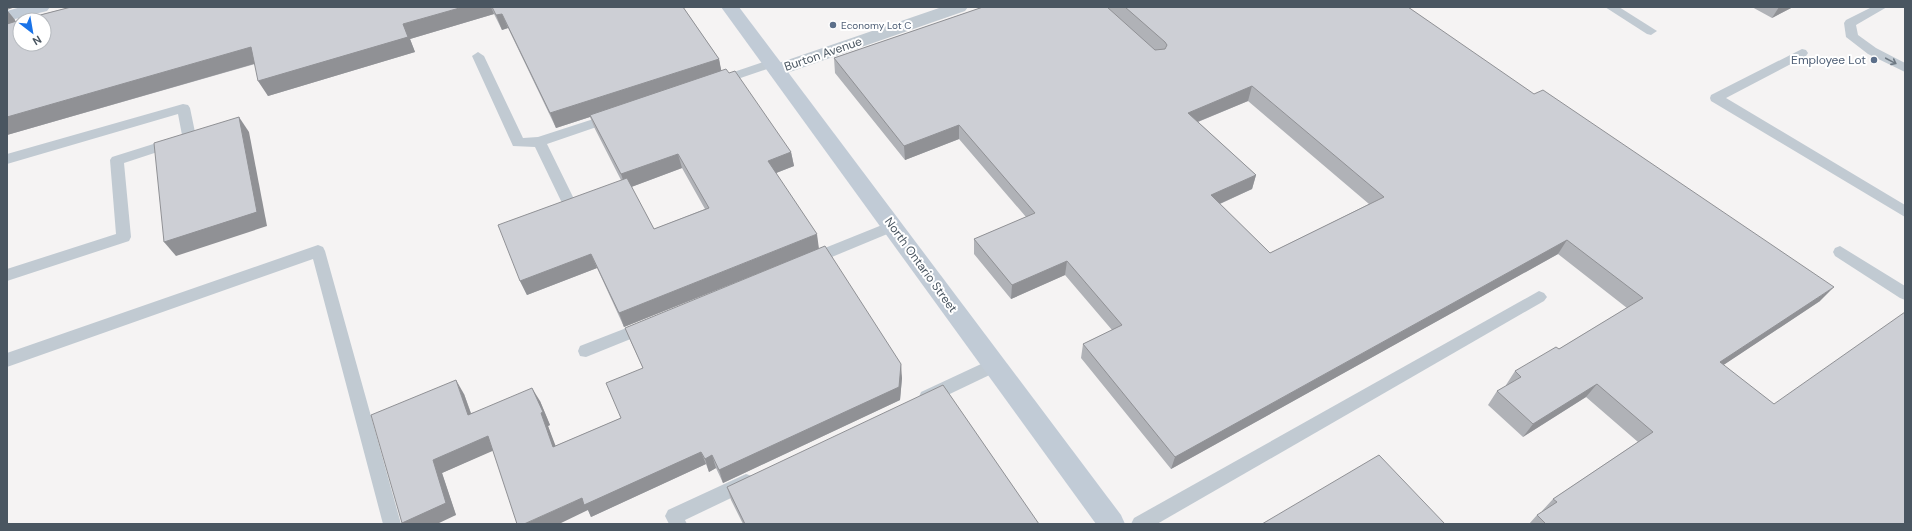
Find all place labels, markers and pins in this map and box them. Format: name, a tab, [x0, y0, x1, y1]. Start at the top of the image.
place label: Economy Lot C	[841, 19, 912, 32]
marker: Economy Lot C	[828, 20, 838, 30]
place label: Employee Lot	[1791, 52, 1866, 68]
marker: Employee Lot	[1869, 55, 1879, 65]

